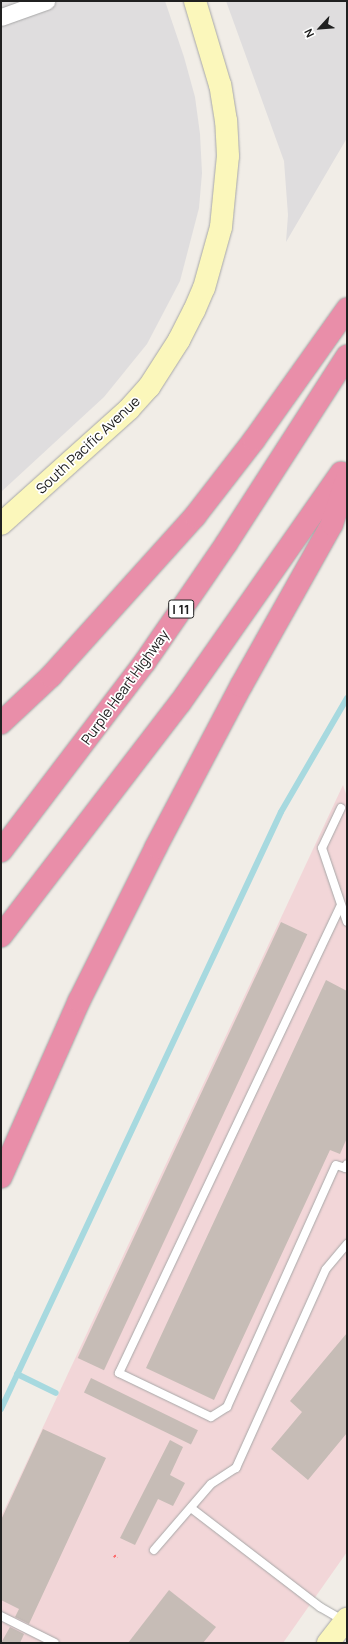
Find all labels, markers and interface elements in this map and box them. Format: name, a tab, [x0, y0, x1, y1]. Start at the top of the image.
north arrow	[300, 8, 340, 48]
text: N	[300, 27, 317, 40]
street label: South Pacific Avenue	[33, 393, 143, 497]
road number: I 11	[168, 598, 194, 620]
street label: Purple Heart Highway	[78, 626, 172, 748]

